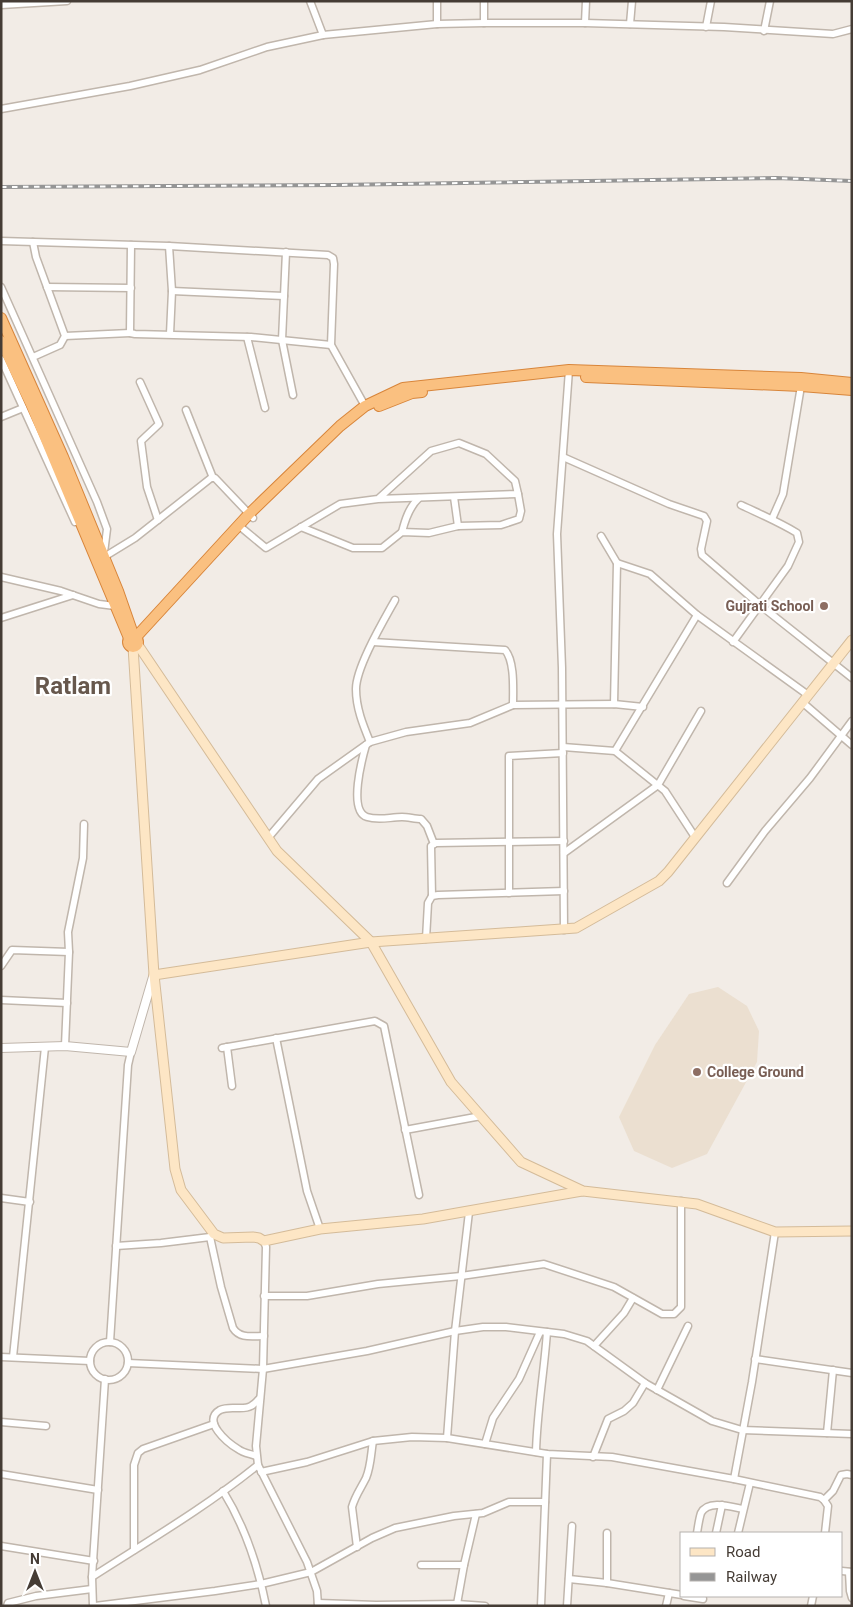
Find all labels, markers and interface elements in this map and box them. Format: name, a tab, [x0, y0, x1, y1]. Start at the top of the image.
place label: Gujrati School	[725, 598, 814, 614]
marker: Gujrati School	[818, 600, 830, 612]
district label: Ratlam	[35, 672, 111, 700]
place label: College Ground	[707, 1064, 804, 1080]
marker: College Ground	[691, 1066, 703, 1078]
legend	[680, 1532, 843, 1597]
text: Road	[726, 1543, 760, 1561]
north arrow	[10, 1547, 60, 1597]
text: N	[30, 1551, 40, 1567]
text: Railway	[726, 1568, 777, 1586]

